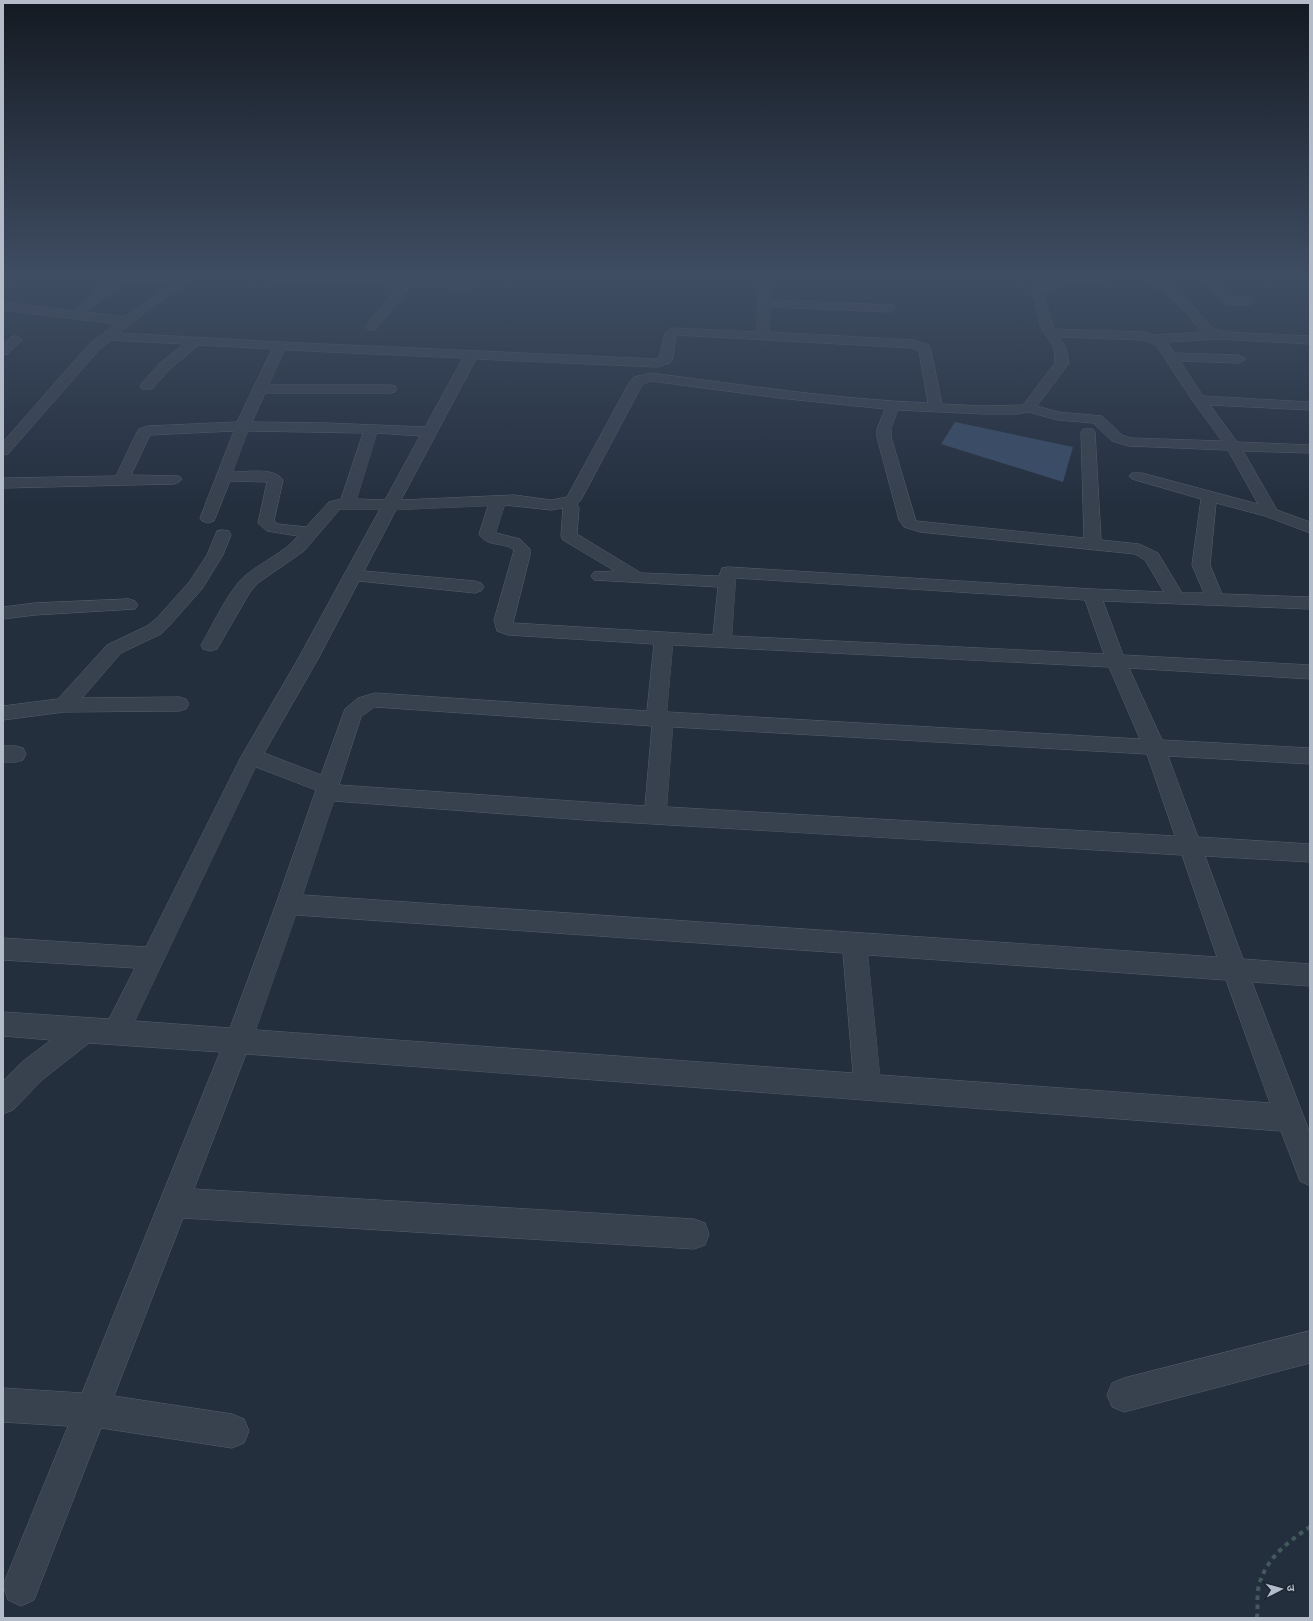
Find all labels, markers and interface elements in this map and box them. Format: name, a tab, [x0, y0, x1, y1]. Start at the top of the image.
north arrow	[1261, 1569, 1301, 1609]
text: उ	[1284, 1584, 1298, 1592]

